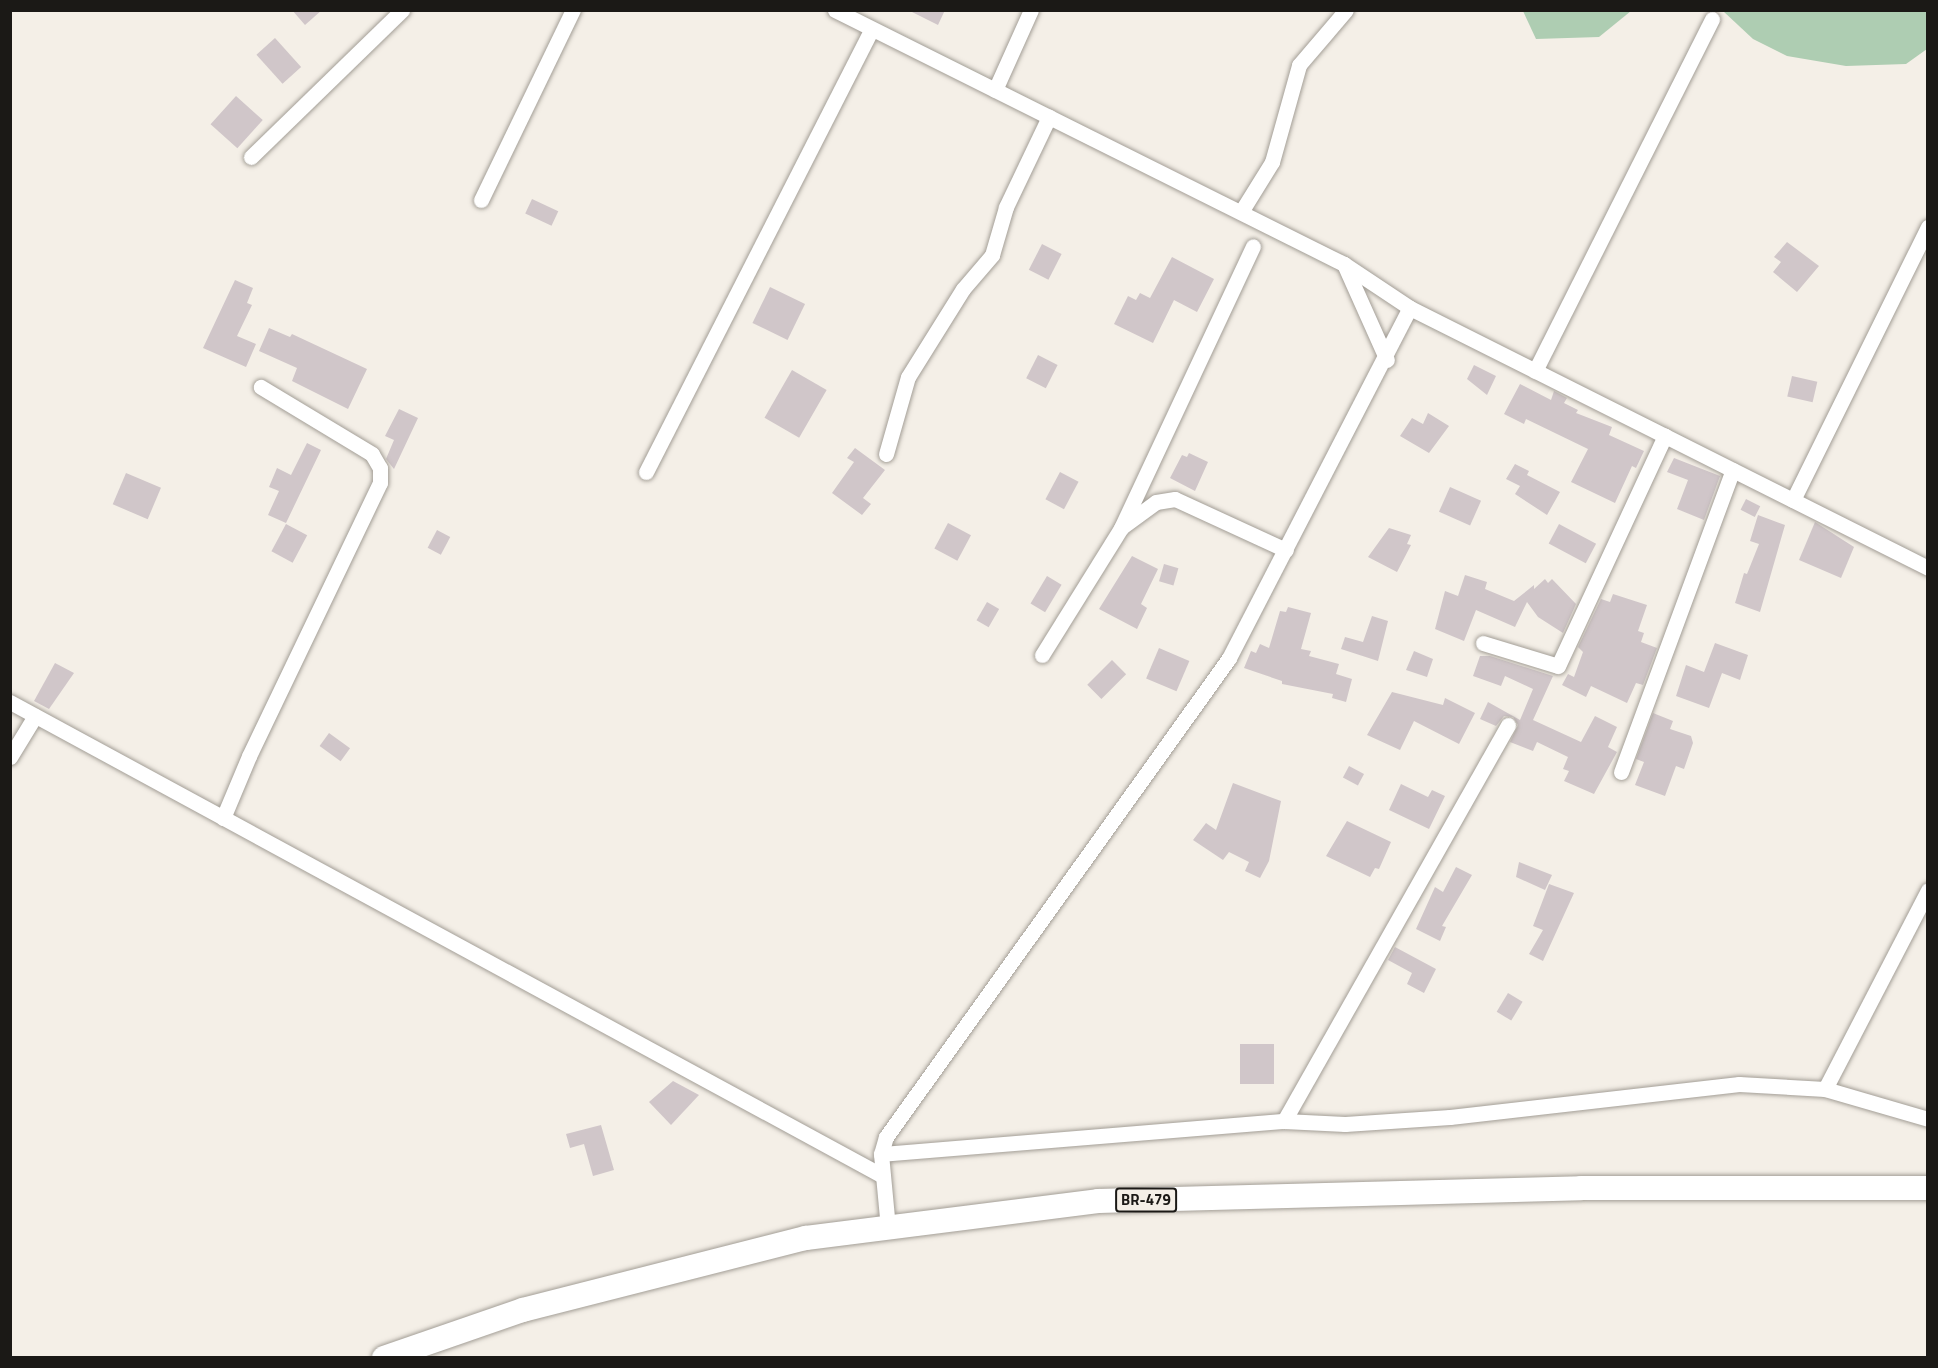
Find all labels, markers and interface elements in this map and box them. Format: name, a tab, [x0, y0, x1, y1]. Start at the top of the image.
road number: BR-479	[1114, 1188, 1178, 1212]

